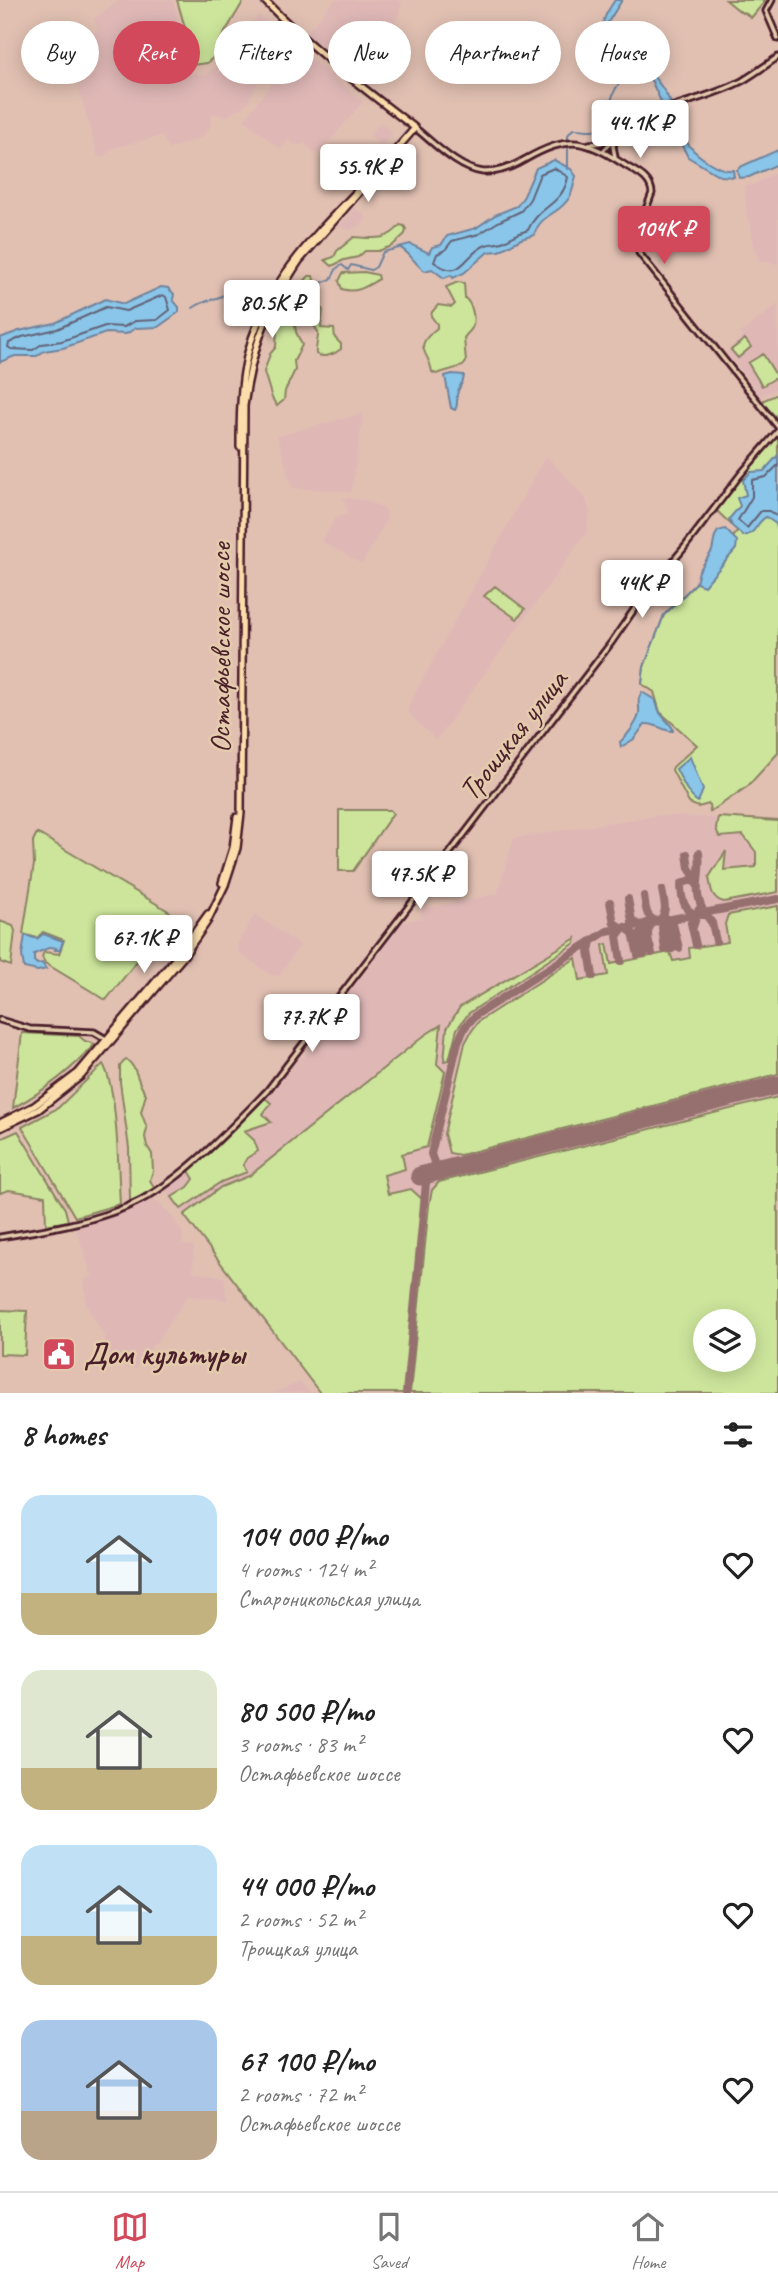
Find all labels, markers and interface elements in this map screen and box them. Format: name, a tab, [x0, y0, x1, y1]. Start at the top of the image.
chip: Buy	[21, 21, 99, 84]
chip: Rent	[113, 21, 200, 84]
chip: Filters	[214, 21, 314, 84]
chip: New	[328, 21, 411, 84]
chip: Apartment	[425, 21, 561, 84]
chip: House	[575, 21, 670, 84]
pin: 44.1K ₽	[575, 100, 705, 160]
text: 44.1K ₽	[608, 108, 672, 137]
pin: 55.9K ₽	[303, 144, 433, 204]
text: 55.9K ₽	[336, 152, 400, 181]
pin: 104K ₽	[607, 206, 721, 266]
text: 104K ₽	[634, 214, 694, 243]
pin: 80.5K ₽	[207, 280, 337, 340]
text: 80.5K ₽	[240, 288, 304, 317]
street label: Остафьевское шоссе	[201, 540, 239, 753]
pin: 44K ₽	[593, 560, 691, 620]
text: 44K ₽	[617, 568, 667, 597]
street label: Троицкая улица	[450, 661, 577, 808]
pin: 47.5K ₽	[355, 852, 485, 911]
text: 47.5K ₽	[388, 859, 452, 888]
pin: 67.1K ₽	[79, 916, 209, 975]
text: 67.1K ₽	[111, 923, 177, 952]
pin: 77.7K ₽	[247, 995, 377, 1054]
text: 77.7K ₽	[280, 1002, 344, 1031]
map controls	[693, 1309, 756, 1372]
button: layers	[693, 1309, 756, 1372]
public building icon: Дом культуры	[40, 1335, 78, 1373]
place label: Дом культуры	[84, 1335, 247, 1374]
text: 8 homes	[21, 1416, 106, 1454]
icon: filters	[719, 1416, 757, 1454]
text: 104 000 ₽/mo	[238, 1517, 387, 1555]
icon: home	[77, 1523, 161, 1607]
icon: heart	[719, 1546, 757, 1584]
text: 4 rooms · 124 m²	[238, 1555, 373, 1584]
text: Староникольская улица	[238, 1584, 420, 1613]
text: 80 500 ₽/mo	[238, 1692, 373, 1730]
icon: home	[77, 1698, 161, 1782]
icon: heart	[719, 1721, 757, 1759]
text: 3 rooms · 83 m²	[238, 1730, 362, 1759]
text: Остафьевское шоссе	[238, 1759, 400, 1788]
text: 44 000 ₽/mo	[238, 1867, 374, 1905]
icon: home	[77, 1873, 161, 1957]
icon: heart	[719, 1896, 757, 1934]
text: 2 rooms · 52 m²	[238, 1905, 362, 1934]
text: Троицкая улица	[238, 1934, 357, 1963]
text: 67 100 ₽/mo	[238, 2042, 374, 2080]
icon: home	[77, 2048, 161, 2132]
icon: heart	[719, 2071, 757, 2109]
text: 2 rooms · 72 m²	[238, 2080, 362, 2109]
text: Остафьевское шоссе	[238, 2109, 400, 2138]
tab: Map	[111, 2208, 149, 2274]
tab: Saved	[370, 2208, 408, 2274]
tab: Home	[629, 2208, 667, 2274]

